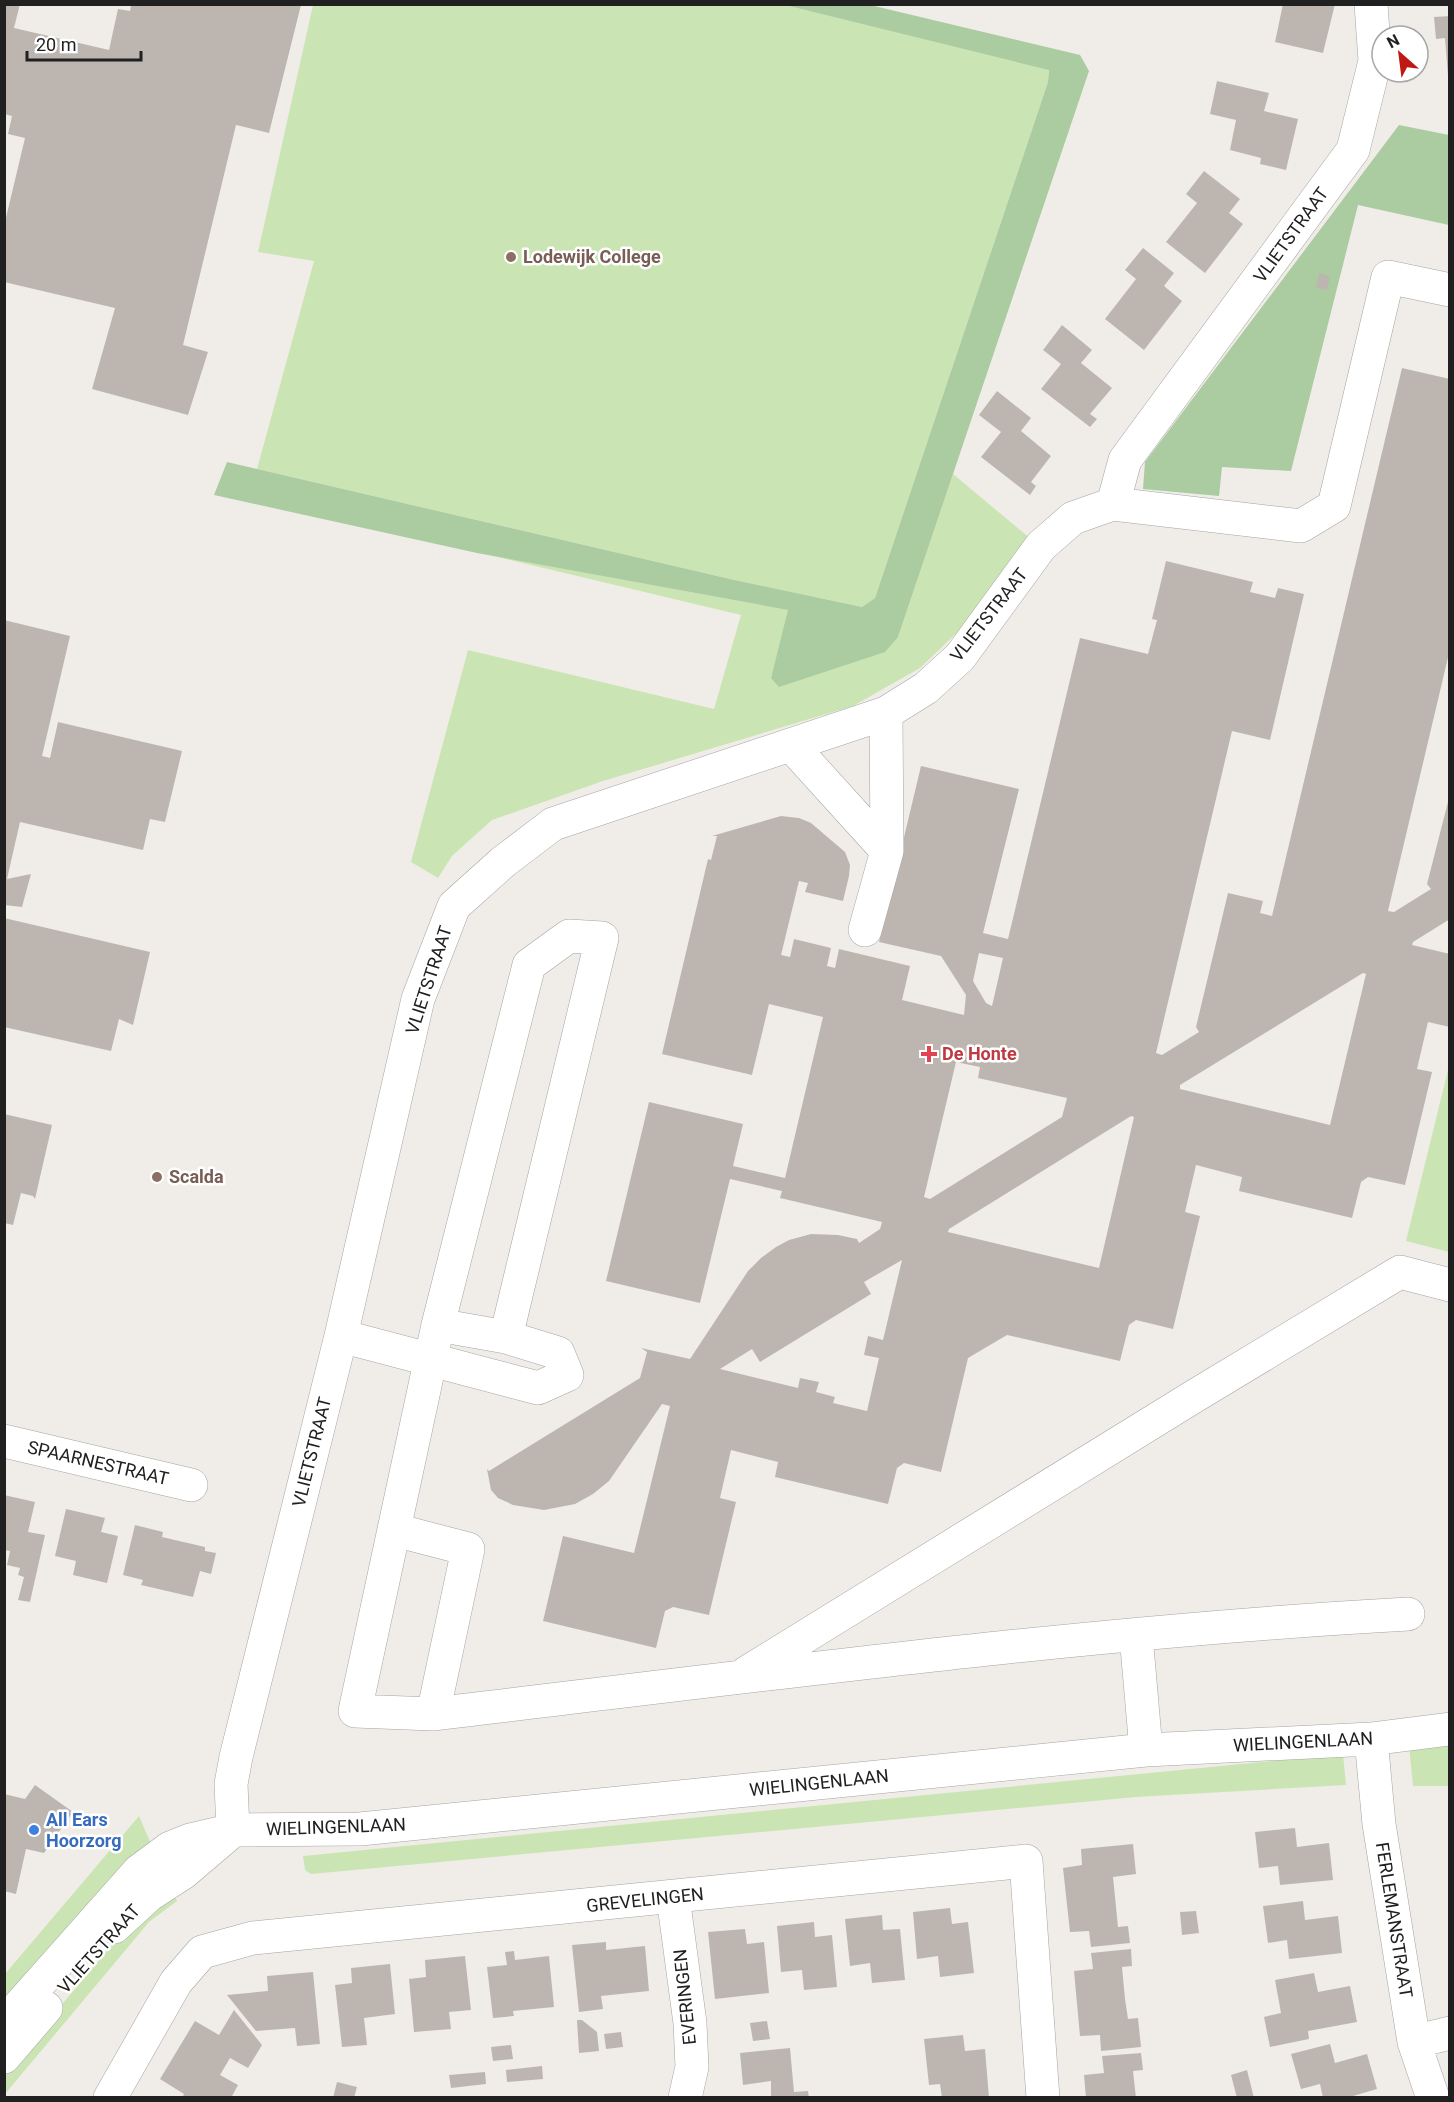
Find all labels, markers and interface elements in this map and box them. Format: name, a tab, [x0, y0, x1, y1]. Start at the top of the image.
scale bar	[27, 24, 141, 62]
north arrow	[1370, 24, 1430, 84]
text: N	[1384, 30, 1403, 52]
text: 20 m	[36, 34, 76, 55]
street label: VLIETSTRAAT	[1249, 183, 1332, 286]
place label: Lodewijk College	[523, 246, 661, 267]
marker: Lodewijk College	[504, 250, 518, 264]
street label: VLIETSTRAAT	[946, 564, 1032, 666]
street label: VLIETSTRAAT	[401, 923, 456, 1037]
place label: De Honte	[942, 1043, 1017, 1064]
marker: De Honte	[920, 1045, 938, 1063]
place label: Scalda	[169, 1166, 224, 1187]
marker: Scalda	[150, 1170, 164, 1184]
street label: VLIETSTRAAT	[288, 1394, 335, 1509]
street label: SPAARNESTRAAT	[26, 1436, 171, 1489]
street label: WIELINGENLAAN	[1232, 1727, 1373, 1756]
street label: WIELINGENLAAN	[748, 1765, 890, 1800]
place label: All Ears Hoorzorg	[46, 1809, 122, 1851]
street label: WIELINGENLAAN	[266, 1814, 406, 1839]
marker: All Ears Hoorzorg	[27, 1823, 41, 1837]
street label: FERLEMANSTRAAT	[1372, 1841, 1417, 1999]
street label: GREVELINGEN	[585, 1883, 705, 1916]
street label: VLIETSTRAAT	[53, 1900, 144, 1998]
street label: EVERINGEN	[669, 1948, 700, 2046]

